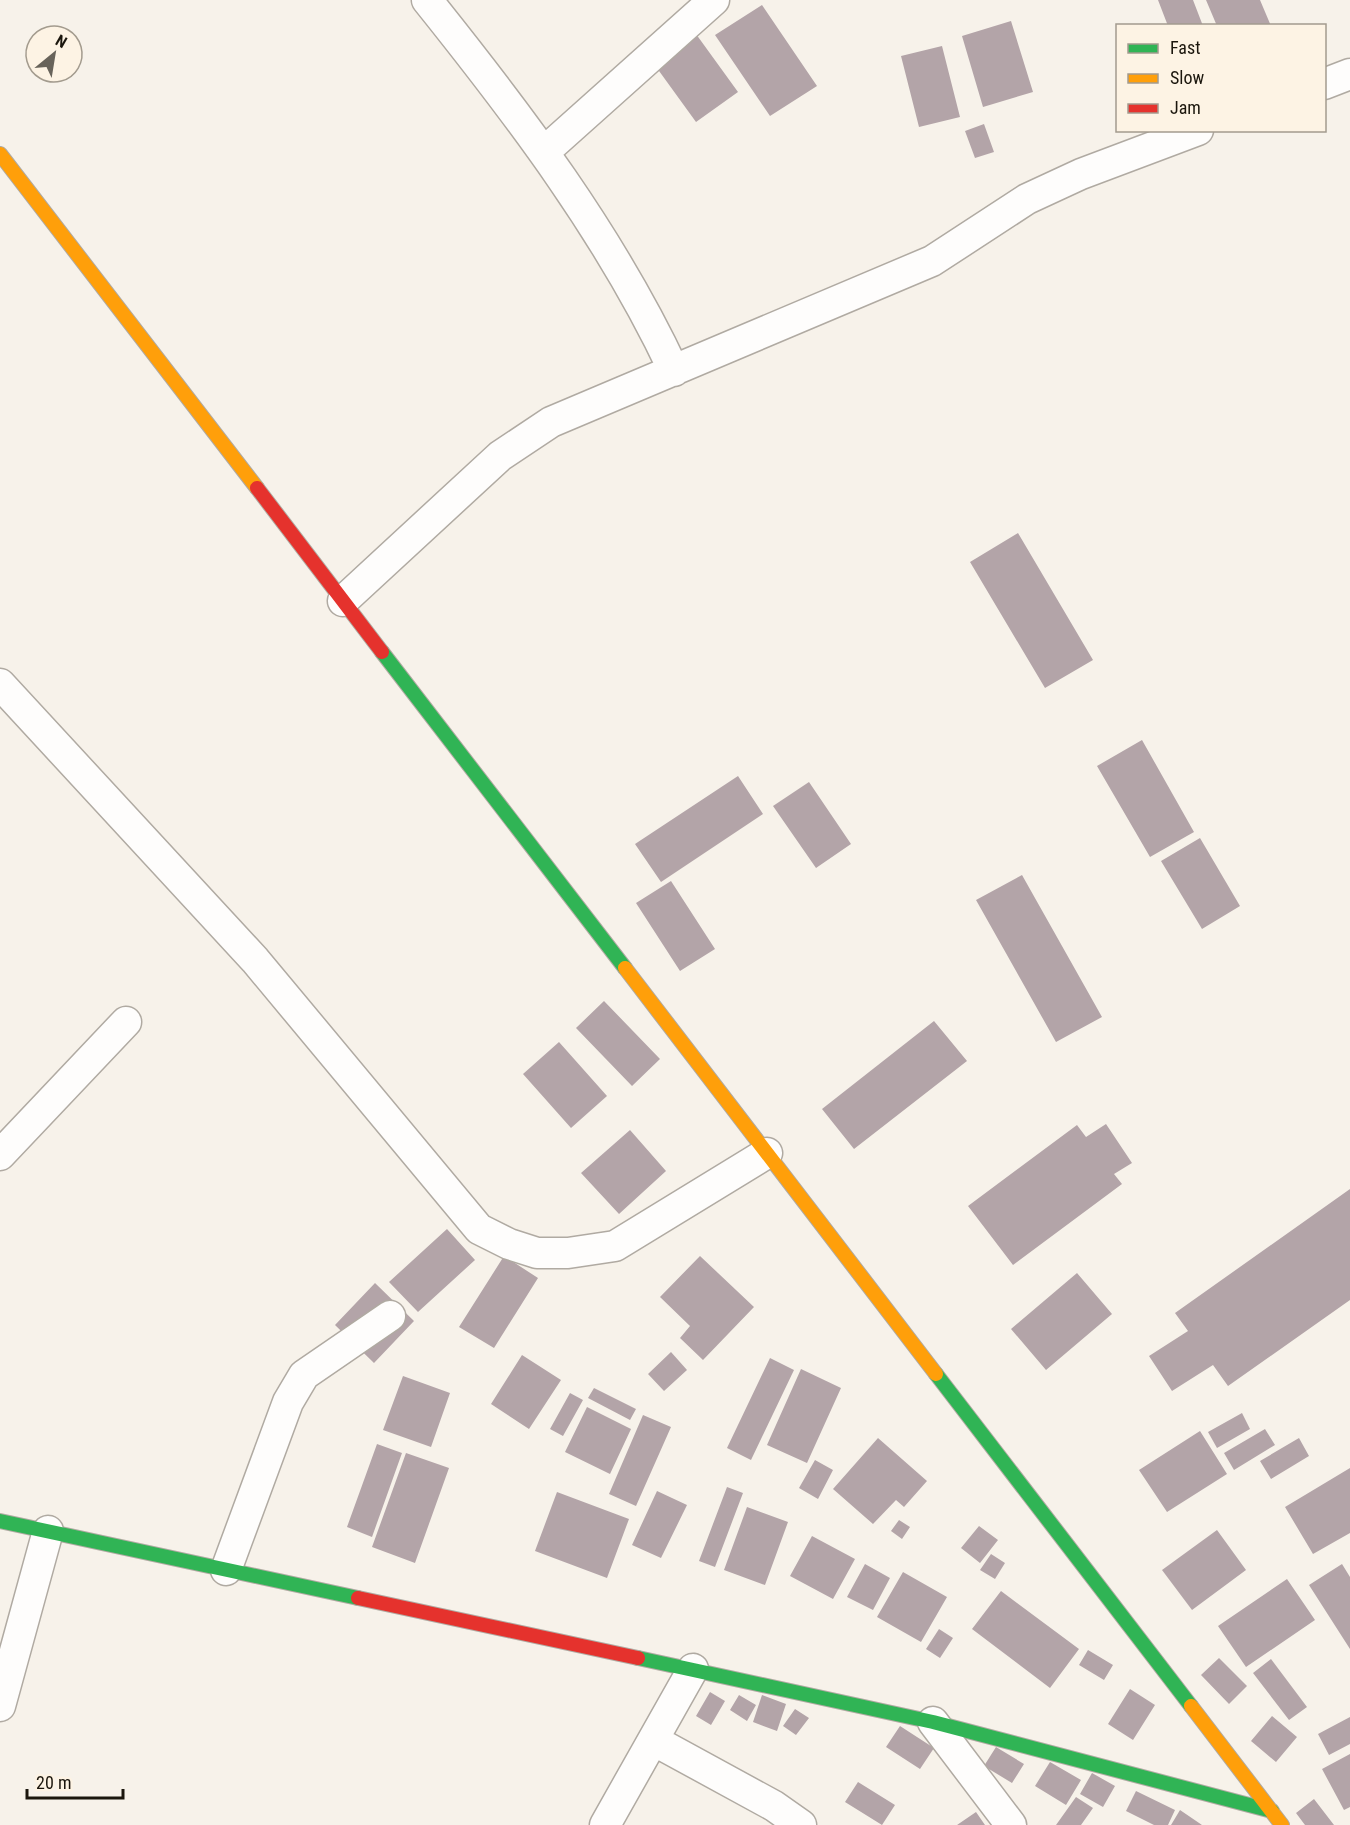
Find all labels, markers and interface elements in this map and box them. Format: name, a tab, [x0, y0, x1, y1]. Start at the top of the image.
north arrow	[24, 24, 84, 84]
legend	[1116, 24, 1326, 132]
text: N	[52, 31, 70, 52]
text: Fast	[1170, 37, 1201, 58]
text: Slow	[1170, 67, 1205, 88]
text: Jam	[1170, 97, 1201, 118]
scale bar	[27, 1762, 123, 1800]
text: 20 m	[36, 1772, 71, 1793]

